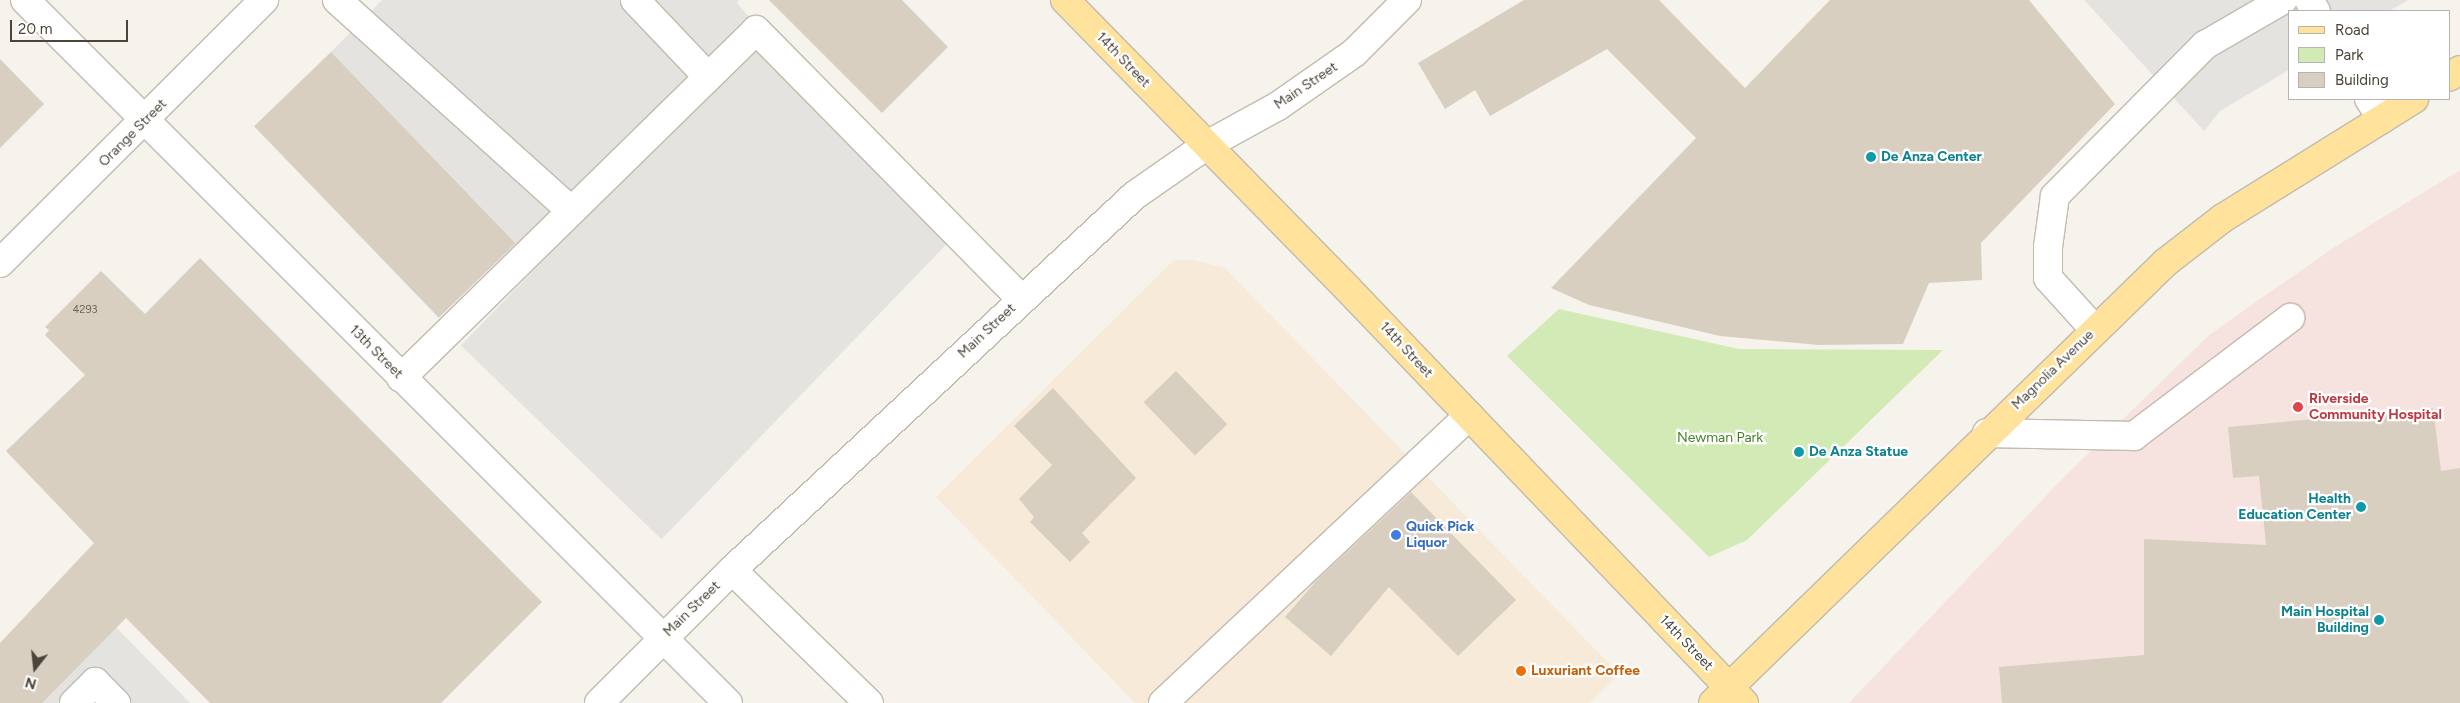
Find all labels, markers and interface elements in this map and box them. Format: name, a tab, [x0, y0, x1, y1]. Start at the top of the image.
scale bar	[12, 10, 130, 42]
legend	[2288, 10, 2450, 100]
text: 20 m	[18, 20, 52, 38]
text: Road	[2335, 21, 2370, 39]
street label: 14th Street	[1093, 29, 1153, 91]
text: Park	[2335, 46, 2364, 64]
street label: Main Street	[1271, 59, 1341, 113]
text: Building	[2335, 71, 2389, 89]
street label: Orange Street	[96, 96, 170, 170]
place label: De Anza Center	[1881, 149, 1982, 165]
marker: De Anza Center	[1865, 151, 1877, 163]
street label: Main Street	[955, 300, 1019, 362]
house number: 4293	[72, 303, 98, 317]
street label: 14th Street	[1376, 319, 1436, 381]
street label: 13th Street	[346, 322, 406, 382]
street label: Magnolia Avenue	[2009, 327, 2097, 413]
place label: Riverside Community Hospital	[2309, 391, 2442, 424]
marker: Riverside Community Hospital	[2291, 400, 2305, 414]
park label: Newman Park	[1677, 430, 1763, 446]
place label: De Anza Statue	[1809, 444, 1908, 460]
marker: De Anza Statue	[1793, 446, 1805, 458]
place label: Health Education Center	[2238, 491, 2351, 524]
marker: Health Education Center	[2355, 501, 2367, 513]
place label: Quick Pick Liquor	[1406, 519, 1474, 552]
marker: Quick Pick Liquor	[1390, 529, 1402, 541]
street label: Main Street	[660, 578, 724, 640]
place label: Main Hospital Building	[2281, 604, 2369, 636]
street label: 14th Street	[1656, 612, 1716, 674]
marker: Main Hospital Building	[2373, 614, 2385, 626]
north arrow	[10, 643, 60, 693]
place label: Luxuriant Coffee	[1531, 663, 1640, 679]
marker: Luxuriant Coffee	[1515, 665, 1527, 677]
text: N	[23, 673, 38, 693]

